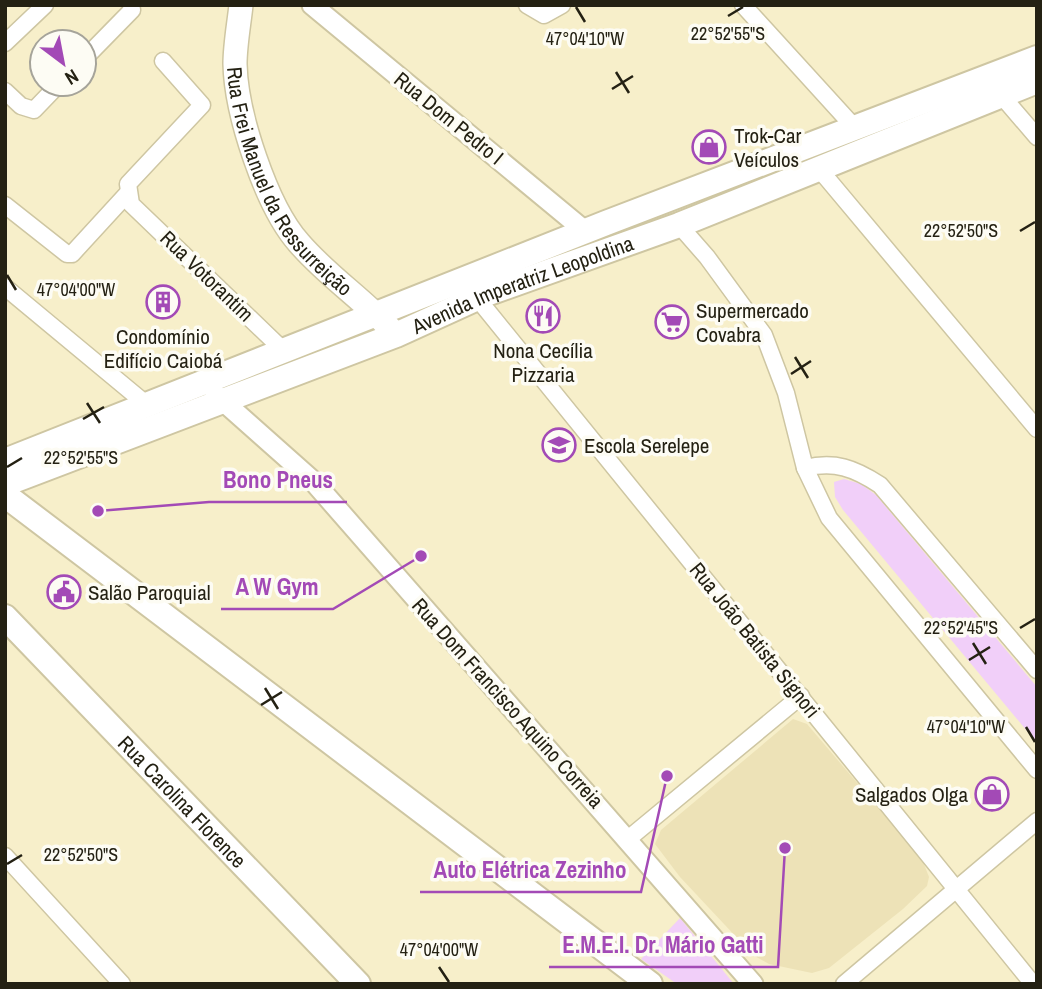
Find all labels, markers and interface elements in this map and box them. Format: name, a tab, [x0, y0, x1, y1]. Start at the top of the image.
text: 22°52'55"S	[691, 21, 765, 46]
text: 47°04'10"W	[546, 26, 624, 51]
north arrow	[28, 28, 98, 98]
text: N	[60, 63, 84, 91]
street label: Rua Dom Pedro I	[388, 65, 510, 171]
street label: Rua Frei Manuel da Ressurreição	[221, 66, 359, 302]
place label: Trok-Car Veículos	[734, 121, 802, 174]
shop icon: Trok-Car Veículos	[690, 128, 728, 166]
text: 22°52'50"S	[924, 218, 998, 243]
street label: Rua Votorantim	[154, 224, 260, 328]
street label: Avenida Imperatriz Leopoldina	[406, 228, 638, 341]
text: 47°04'00"W	[37, 277, 115, 302]
building icon: Condomínio Edifício Caiobá	[144, 283, 182, 321]
place label: Supermercado Covabra	[696, 296, 809, 349]
restaurant icon: Nona Cecília Pizzaria	[524, 297, 562, 335]
supermarket icon: Supermercado Covabra	[653, 303, 691, 341]
place label: Condomínio Edifício Caiobá	[104, 322, 223, 375]
place label: Nona Cecília Pizzaria	[493, 336, 593, 389]
school or university icon: Escola Serelepe	[540, 426, 578, 464]
place label: Escola Serelepe	[584, 431, 709, 460]
text: 22°52'55"S	[44, 445, 118, 470]
callout: Bono Pneus	[209, 458, 347, 502]
text: Bono Pneus	[223, 464, 333, 495]
street label: Rua João Batista Signori	[683, 556, 827, 724]
callout: A W Gym	[221, 565, 333, 609]
text: A W Gym	[235, 571, 319, 602]
public building icon: Salão Paroquial	[45, 573, 83, 611]
place label: Salão Paroquial	[88, 578, 211, 607]
street label: Rua Dom Francisco Aquino Correia	[406, 592, 611, 815]
text: 22°52'45"S	[924, 615, 998, 640]
text: 47°04'10"W	[927, 714, 1005, 739]
street label: Rua Carolina Florence	[112, 729, 253, 874]
shop icon: Salgados Olga	[973, 775, 1011, 813]
place label: Salgados Olga	[855, 780, 968, 809]
text: 22°52'50"S	[44, 842, 118, 867]
callout: Auto Elétrica Zezinho	[420, 848, 641, 892]
text: Auto Elétrica Zezinho	[434, 854, 626, 885]
callout: E.M.E.I. Dr. Mário Gatti	[549, 923, 778, 967]
text: E.M.E.I. Dr. Mário Gatti	[562, 929, 764, 960]
text: 47°04'00"W	[400, 937, 478, 962]

